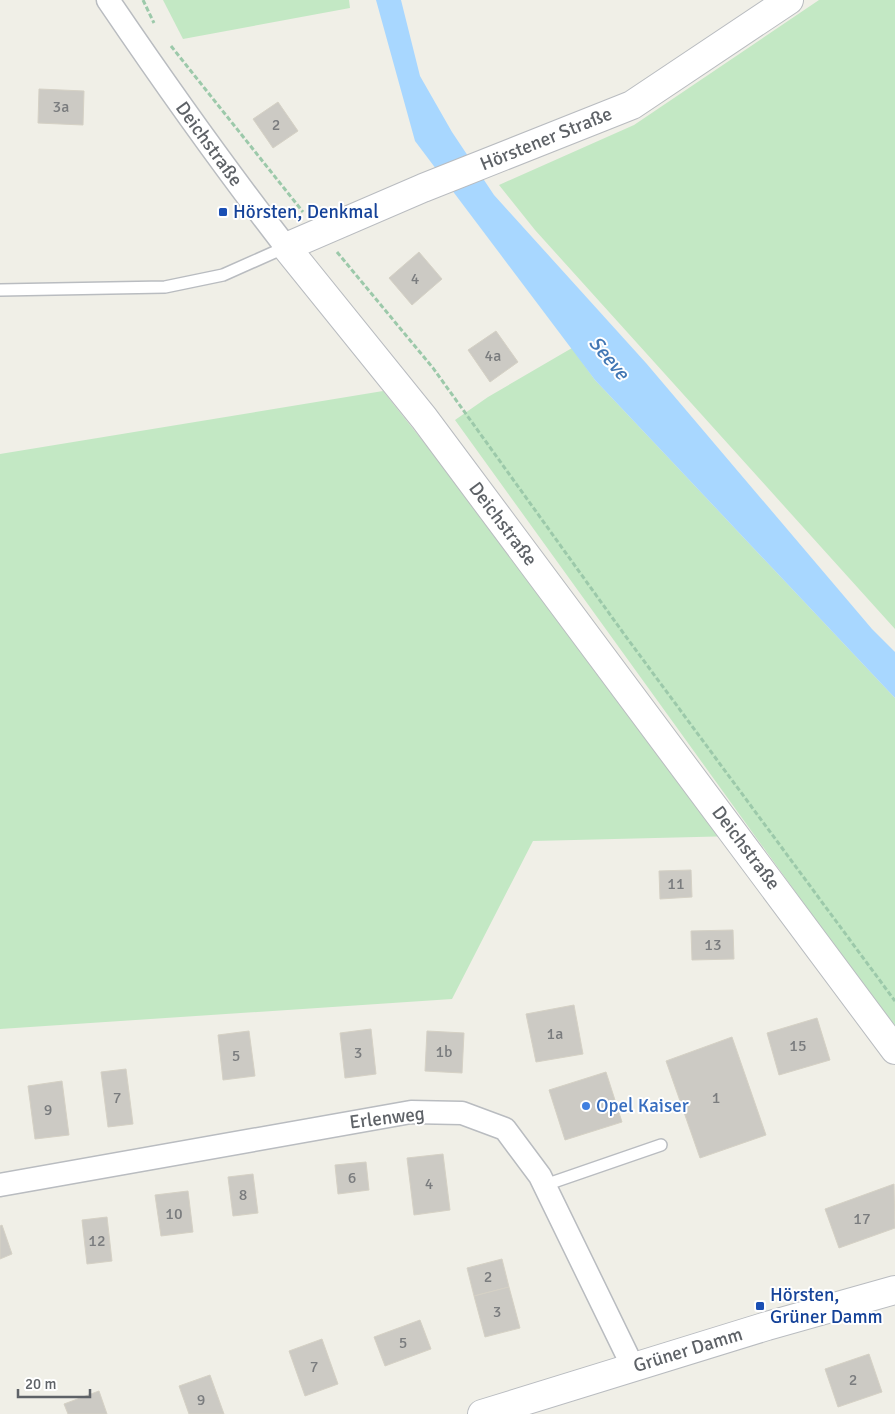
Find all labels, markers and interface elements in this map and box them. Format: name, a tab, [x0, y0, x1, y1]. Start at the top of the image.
house number: 3a	[53, 97, 69, 117]
street label: Deichstraße	[170, 97, 248, 191]
street label: Hörstener Straße	[477, 102, 615, 176]
house number: 2	[272, 115, 280, 135]
place label: Hörsten, Denkmal	[233, 200, 379, 224]
marker: Hörsten, Denkmal	[217, 206, 229, 218]
house number: 4	[411, 269, 420, 289]
water label: Seeve	[583, 331, 635, 386]
house number: 4a	[485, 346, 501, 366]
street label: Deichstraße	[464, 477, 542, 571]
street label: Deichstraße	[707, 801, 785, 895]
house number: 11	[667, 874, 685, 894]
house number: 13	[704, 935, 722, 955]
house number: 1a	[547, 1024, 563, 1044]
house number: 15	[789, 1036, 807, 1056]
house number: 1b	[435, 1042, 453, 1062]
house number: 3	[354, 1043, 362, 1063]
house number: 5	[232, 1046, 240, 1066]
house number: 7	[113, 1088, 121, 1108]
house number: 1	[712, 1088, 720, 1108]
place label: Opel Kaiser	[596, 1094, 689, 1118]
house number: 9	[44, 1100, 52, 1120]
marker: Opel Kaiser	[580, 1100, 592, 1112]
street label: Erlenweg	[348, 1101, 426, 1135]
house number: 6	[348, 1168, 356, 1188]
house number: 4	[425, 1174, 434, 1194]
house number: 8	[239, 1185, 247, 1205]
house number: 10	[165, 1204, 183, 1224]
house number: 17	[853, 1209, 871, 1229]
house number: 12	[88, 1231, 106, 1251]
house number: 2	[484, 1267, 492, 1287]
place label: Hörsten, Grüner Damm	[770, 1283, 883, 1329]
marker: Hörsten, Grüner Damm	[754, 1300, 766, 1312]
house number: 3	[493, 1302, 501, 1322]
street label: Grüner Damm	[631, 1322, 745, 1378]
house number: 5	[399, 1333, 407, 1353]
house number: 7	[310, 1357, 318, 1377]
scale bar	[18, 1366, 90, 1398]
house number: 2	[849, 1370, 857, 1390]
text: 20 m	[25, 1375, 56, 1393]
house number: 9	[197, 1390, 205, 1410]

